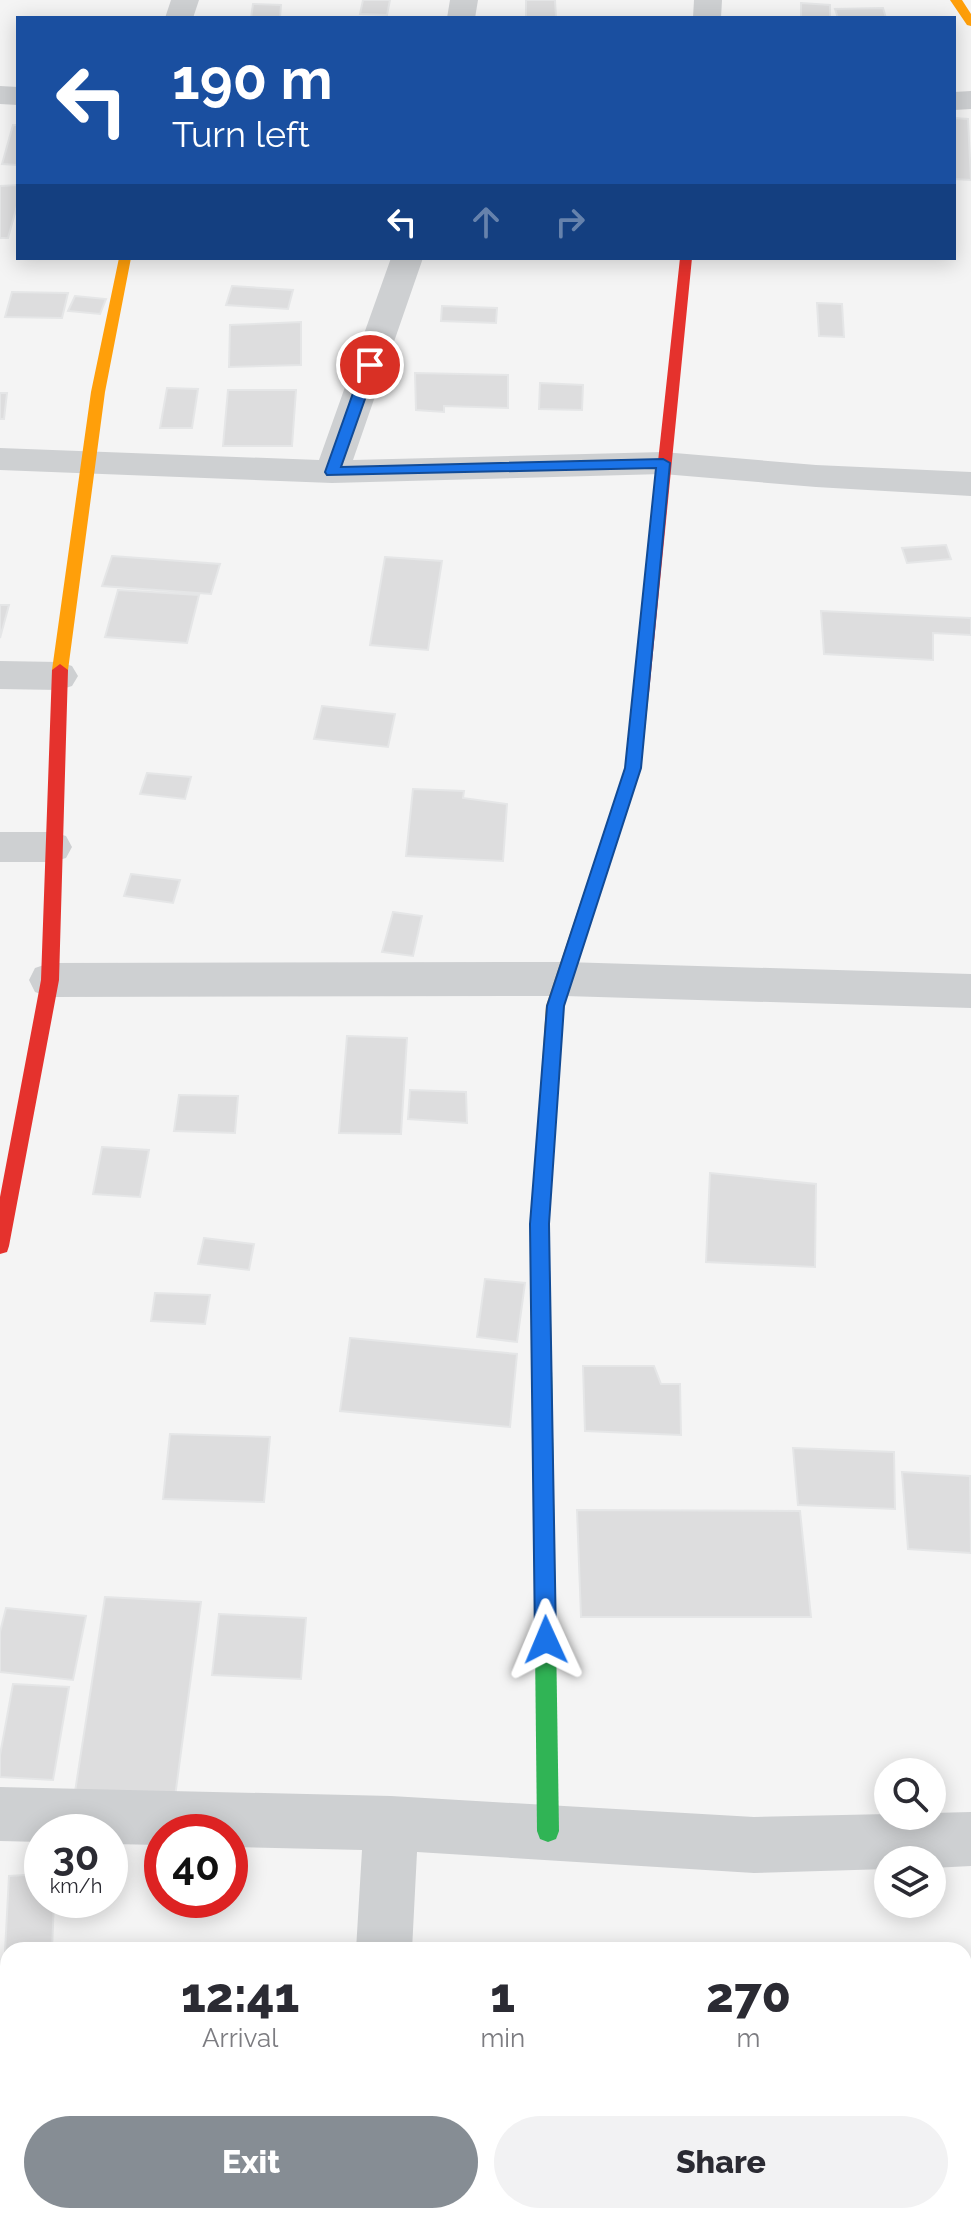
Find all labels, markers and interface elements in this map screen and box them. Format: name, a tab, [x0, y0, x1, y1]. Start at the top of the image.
text: 190 m	[172, 46, 333, 112]
icon: left	[40, 48, 144, 152]
text: Turn left	[172, 113, 310, 155]
icon: left	[380, 200, 424, 244]
icon: ahead	[464, 200, 508, 244]
icon: right	[548, 200, 592, 244]
pin	[336, 331, 404, 399]
icon: arrive	[348, 343, 392, 387]
position arrow	[504, 1598, 588, 1682]
map controls	[874, 1758, 946, 1918]
button: search	[874, 1758, 946, 1830]
speed limit sign: 40	[144, 1814, 248, 1918]
text: 30	[53, 1832, 99, 1879]
button: layers	[874, 1846, 946, 1918]
text: km/h	[50, 1874, 102, 1898]
text: 12:41	[181, 1967, 299, 2023]
text: 1	[490, 1967, 515, 2023]
text: 270	[706, 1967, 791, 2023]
text: Arrival	[202, 2023, 278, 2053]
text: min	[480, 2023, 525, 2053]
text: m	[737, 2023, 761, 2053]
button: Exit	[24, 2116, 478, 2208]
button: Share	[494, 2116, 948, 2208]

